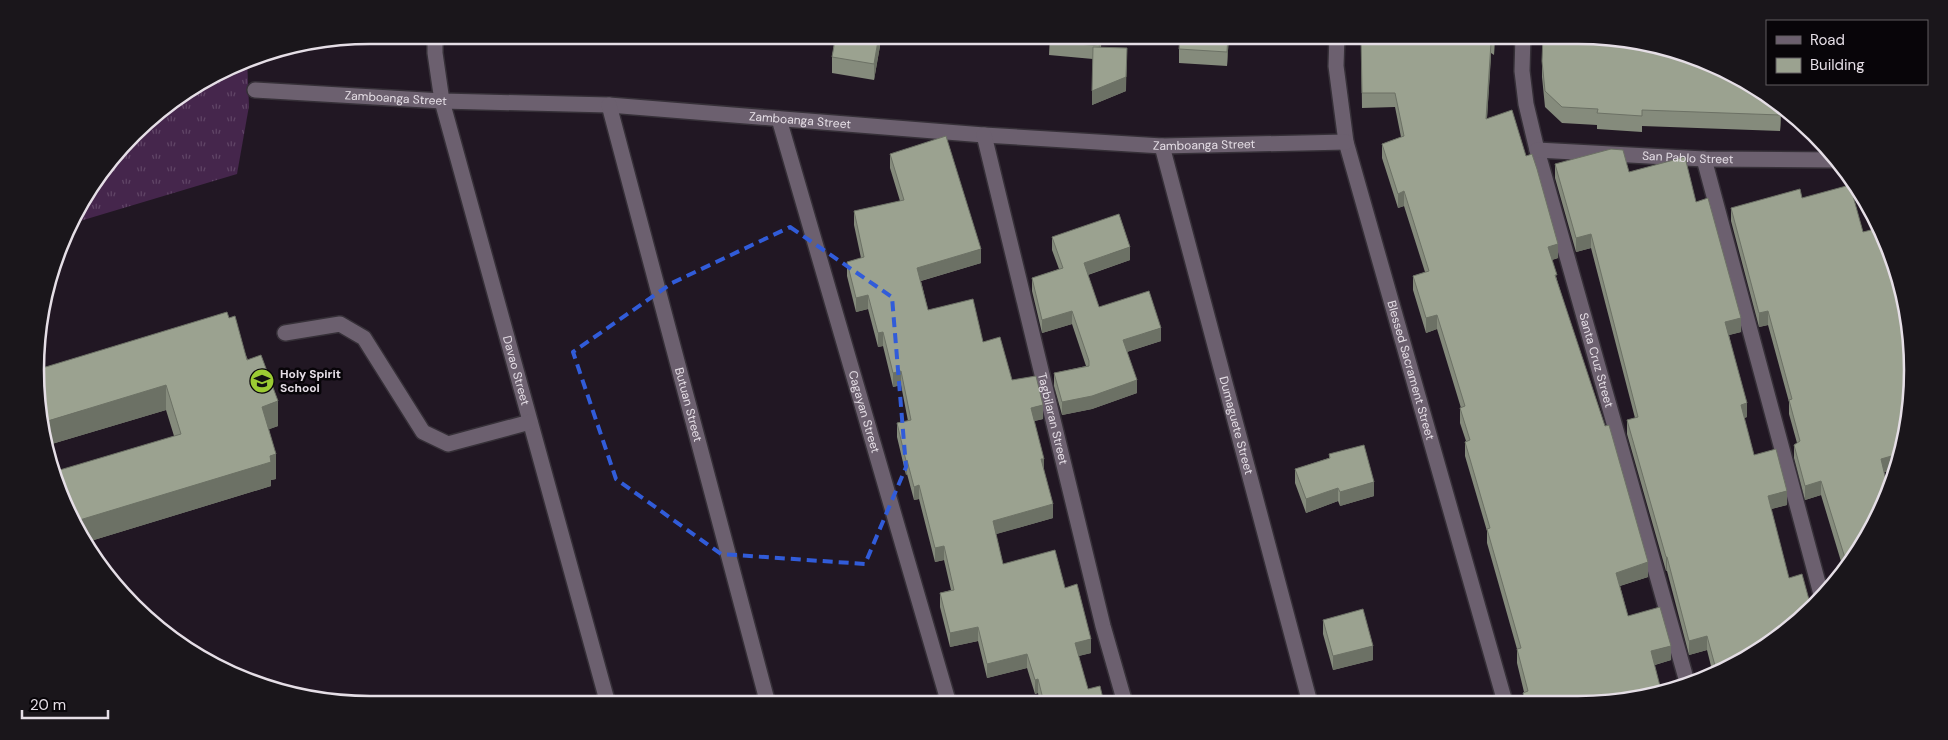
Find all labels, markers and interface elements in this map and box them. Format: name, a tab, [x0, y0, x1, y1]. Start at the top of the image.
legend	[1766, 20, 1928, 85]
text: Road	[1810, 30, 1845, 50]
text: Building	[1810, 55, 1865, 75]
street label: Zamboanga Street	[344, 87, 447, 109]
street label: Zamboanga Street	[748, 108, 852, 132]
street label: Zamboanga Street	[1152, 136, 1256, 154]
street label: San Pablo Street	[1642, 148, 1734, 167]
street label: Blessed Sacrament Street	[1383, 299, 1438, 442]
street label: Santa Cruz Street	[1575, 311, 1617, 410]
street label: Davao Street	[499, 334, 533, 407]
place label: Holy Spirit School	[280, 366, 341, 396]
street label: Butuan Street	[671, 366, 706, 444]
school or university icon: Holy Spirit School	[249, 368, 275, 394]
street label: Cagayan Street	[845, 369, 884, 455]
street label: Tagbilaran Street	[1034, 371, 1072, 467]
street label: Dumaguete Street	[1215, 374, 1257, 477]
scale bar	[22, 688, 109, 720]
text: 20 m	[30, 695, 66, 715]

